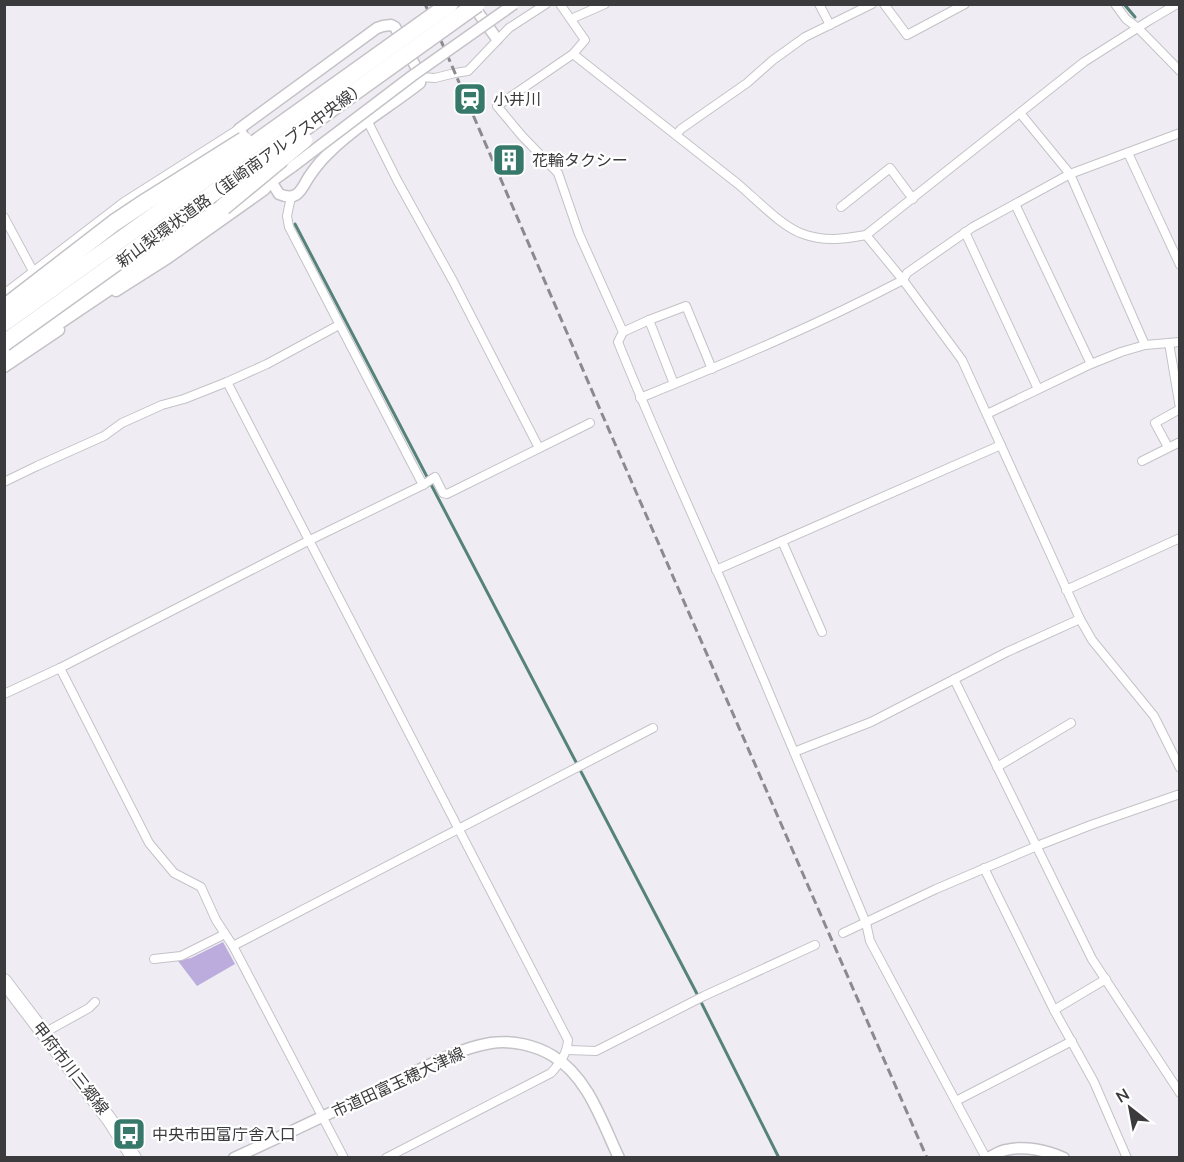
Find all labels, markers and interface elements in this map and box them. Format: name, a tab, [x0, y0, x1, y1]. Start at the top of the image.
street label: 新山梨環状道路（韮崎南アルプス中央線）	[112, 77, 370, 271]
station icon: 小井川	[452, 81, 488, 117]
place label: 小井川	[493, 89, 541, 109]
building icon: 花輪タクシー	[491, 142, 527, 178]
place label: 花輪タクシー	[532, 150, 628, 170]
street label: 甲府市川三郷線	[29, 1018, 113, 1118]
street label: 市道田富玉穂大津線	[329, 1043, 467, 1121]
north arrow	[1100, 1078, 1160, 1138]
text: N	[1112, 1083, 1133, 1107]
bus stop icon: 中央市田富庁舎入口	[111, 1116, 147, 1152]
place label: 中央市田富庁舎入口	[152, 1124, 296, 1144]

